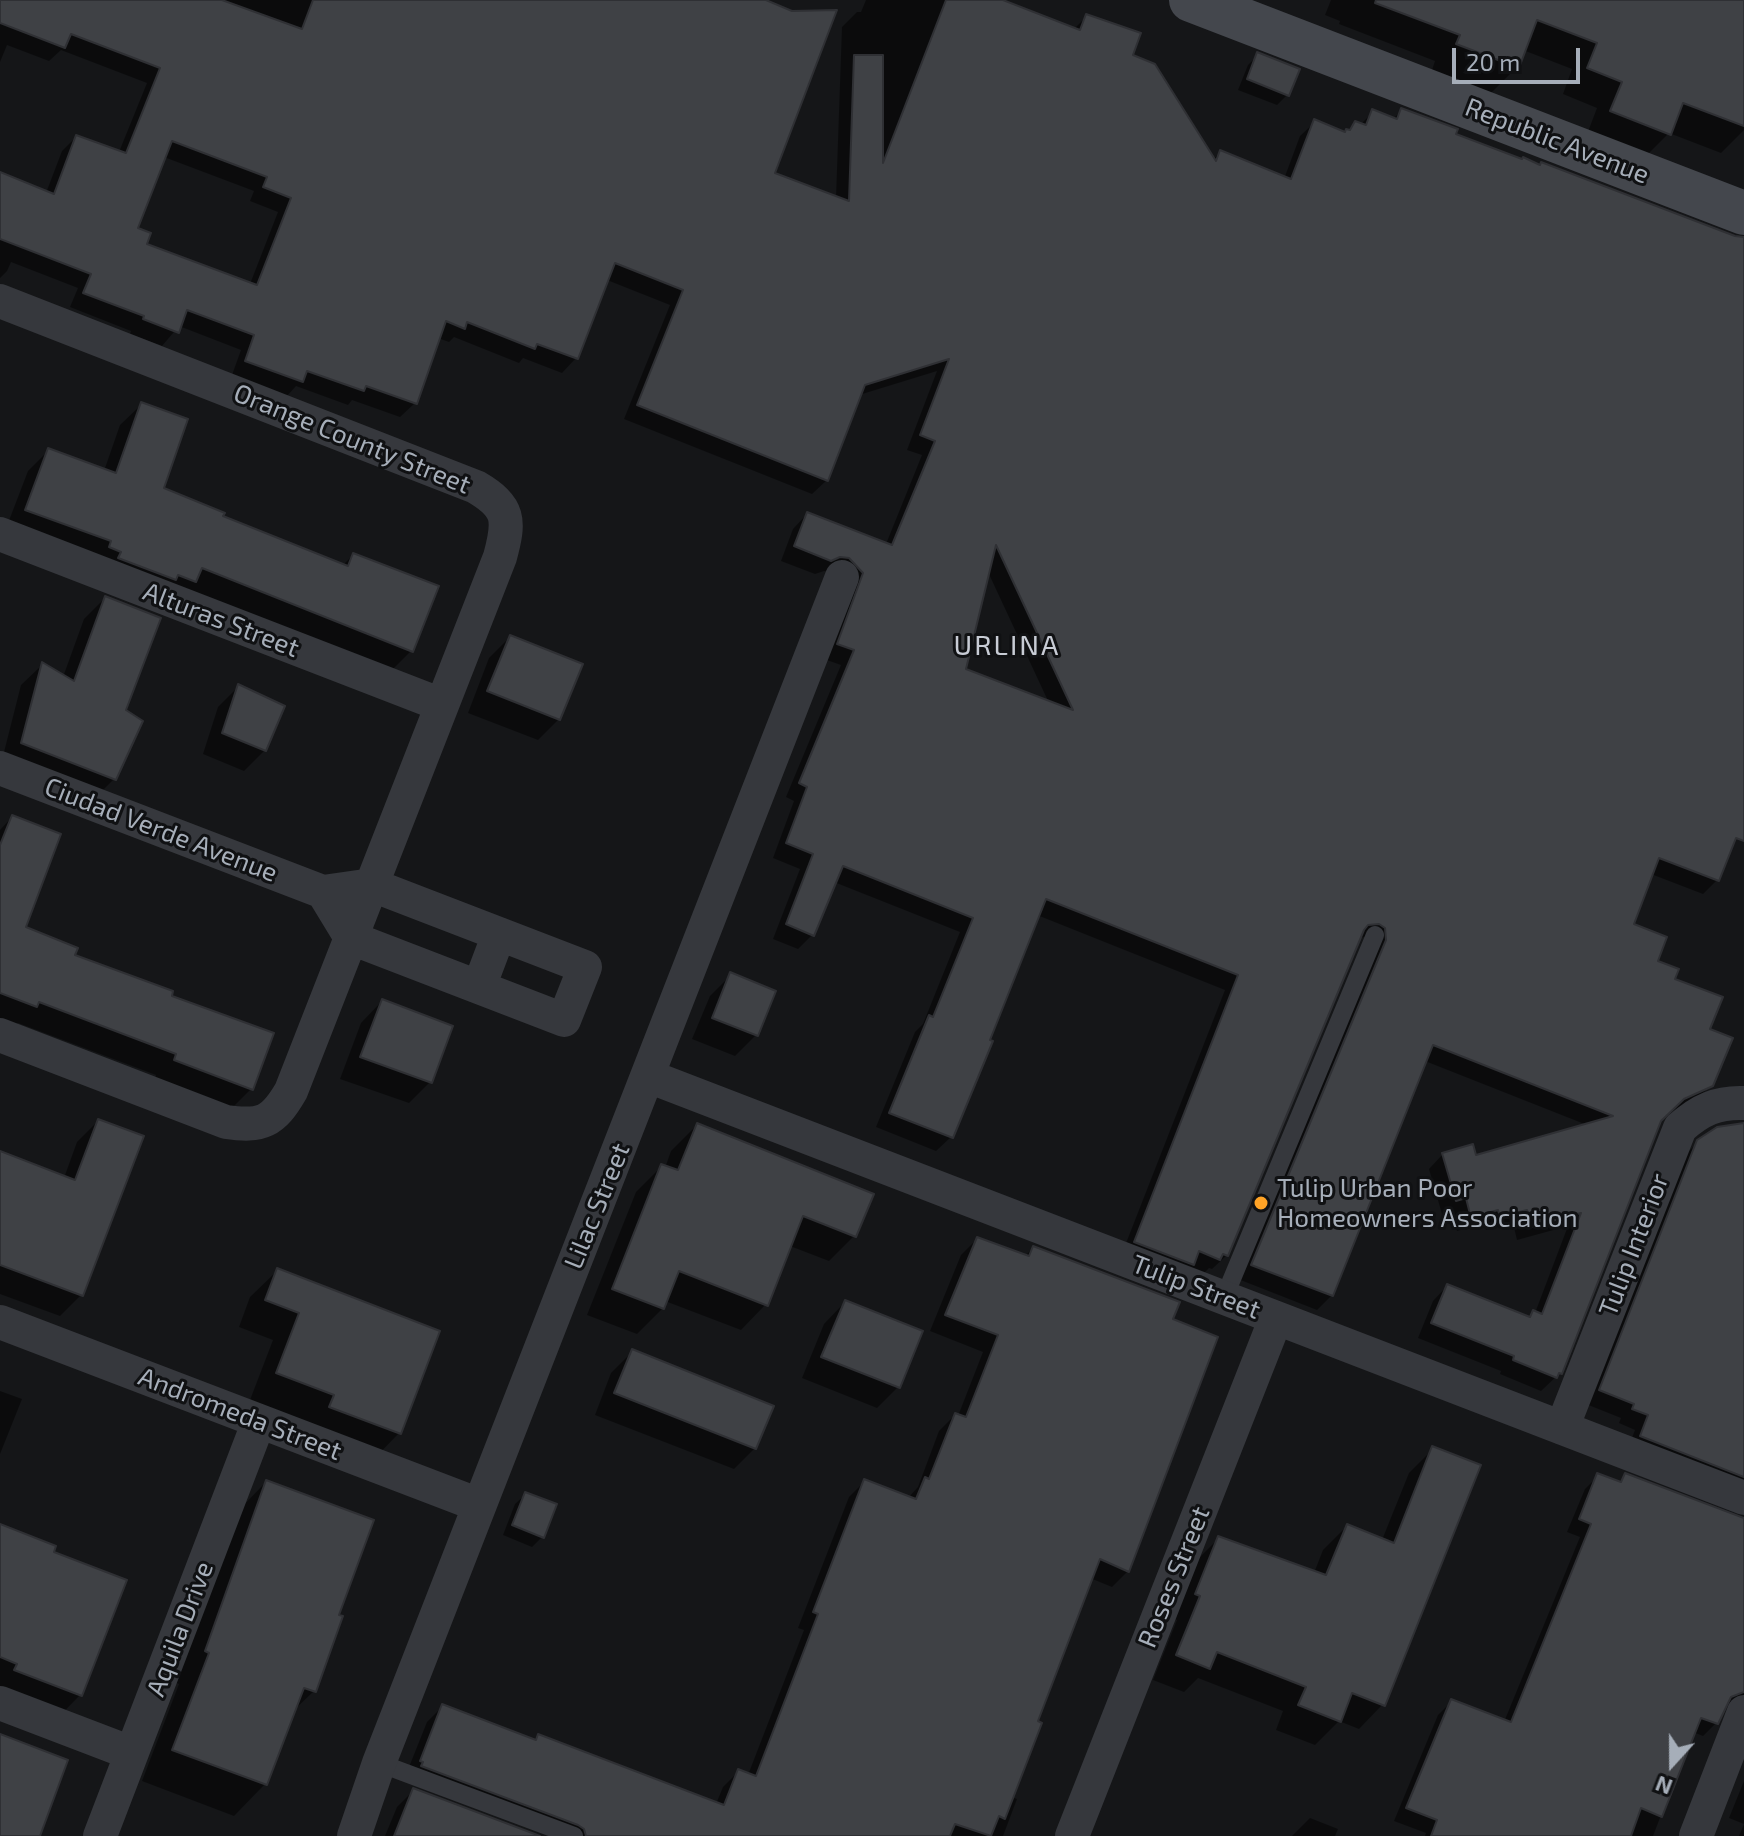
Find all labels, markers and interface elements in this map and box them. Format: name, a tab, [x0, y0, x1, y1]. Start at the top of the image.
scale bar	[1456, 32, 1584, 82]
text: 20 m	[1466, 47, 1520, 76]
street label: Republic Avenue	[1461, 92, 1653, 190]
street label: Orange County Street	[229, 377, 475, 501]
street label: Alturas Street	[139, 576, 303, 664]
district label: URLINA	[954, 629, 1060, 663]
street label: Ciudad Verde Avenue	[40, 771, 282, 889]
street label: Lilac Street	[558, 1139, 636, 1273]
street label: Tulip Interior	[1592, 1169, 1676, 1321]
place label: Tulip Urban Poor Homeowners Association	[1277, 1172, 1578, 1234]
marker: Tulip Urban Poor Homeowners Association	[1252, 1194, 1270, 1212]
street label: Tulip Street	[1127, 1248, 1265, 1326]
street label: Andromeda Street	[134, 1361, 346, 1467]
street label: Roses Street	[1132, 1502, 1216, 1652]
street label: Aquila Drive	[140, 1557, 220, 1701]
north arrow	[1632, 1724, 1712, 1804]
text: N	[1651, 1771, 1675, 1801]

